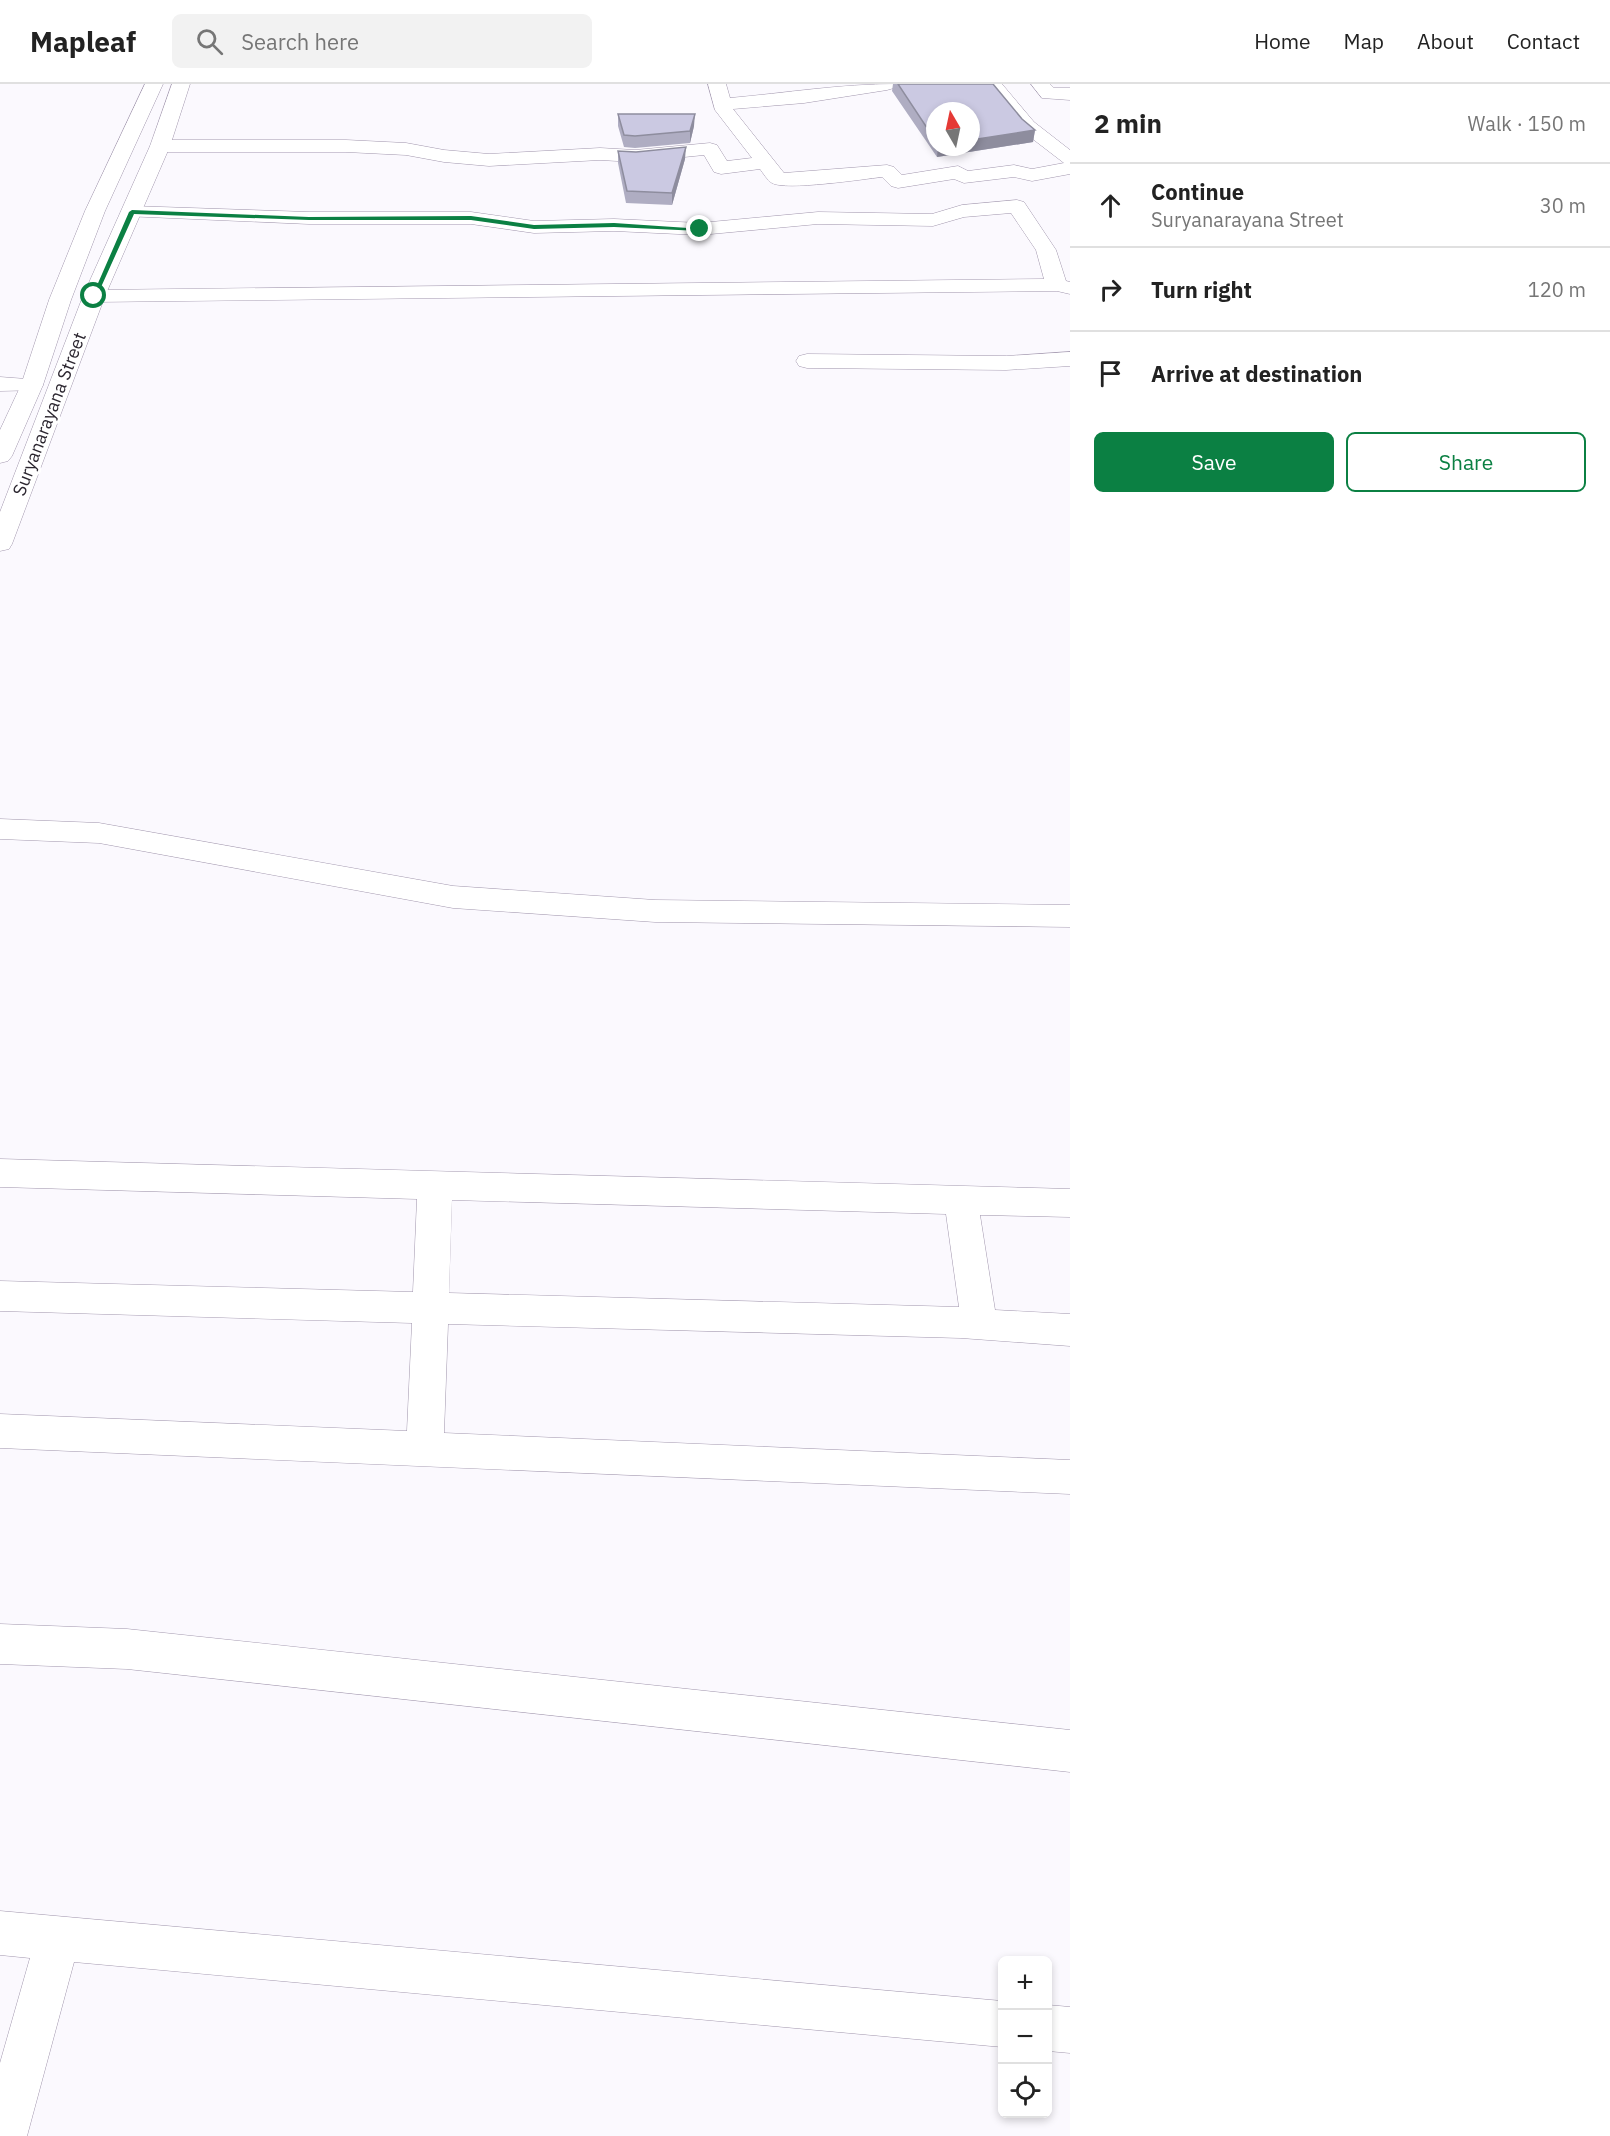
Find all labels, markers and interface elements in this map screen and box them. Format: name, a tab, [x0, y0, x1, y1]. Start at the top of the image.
search box	[172, 14, 592, 68]
text: Mapleaf	[30, 23, 136, 60]
icon: search	[193, 25, 226, 58]
text: Search here	[241, 27, 359, 56]
text: Home	[1254, 27, 1311, 55]
text: Map	[1344, 27, 1384, 55]
text: About	[1417, 27, 1474, 55]
text: Contact	[1507, 27, 1580, 55]
north arrow	[926, 102, 980, 156]
text: 2 min	[1094, 106, 1162, 140]
text: Walk · 150 m	[1468, 110, 1586, 137]
text: Continue	[1151, 177, 1244, 206]
icon: ahead	[1094, 189, 1127, 222]
text: 30 m	[1540, 192, 1586, 219]
text: Suryanarayana Street	[1151, 206, 1344, 233]
route end	[686, 215, 712, 241]
icon: right	[1094, 273, 1127, 306]
text: Turn right	[1151, 275, 1252, 304]
text: 120 m	[1528, 276, 1586, 303]
route start	[80, 282, 106, 308]
street label: Suryanarayana Street	[7, 329, 91, 499]
icon: arrive	[1094, 357, 1127, 390]
text: Arrive at destination	[1151, 359, 1362, 388]
button: Save	[1094, 432, 1334, 492]
button: Share	[1346, 432, 1586, 492]
map controls	[998, 1956, 1052, 2118]
button: +	[998, 1956, 1052, 2010]
button: −	[998, 2010, 1052, 2064]
button: locate	[998, 2064, 1052, 2118]

